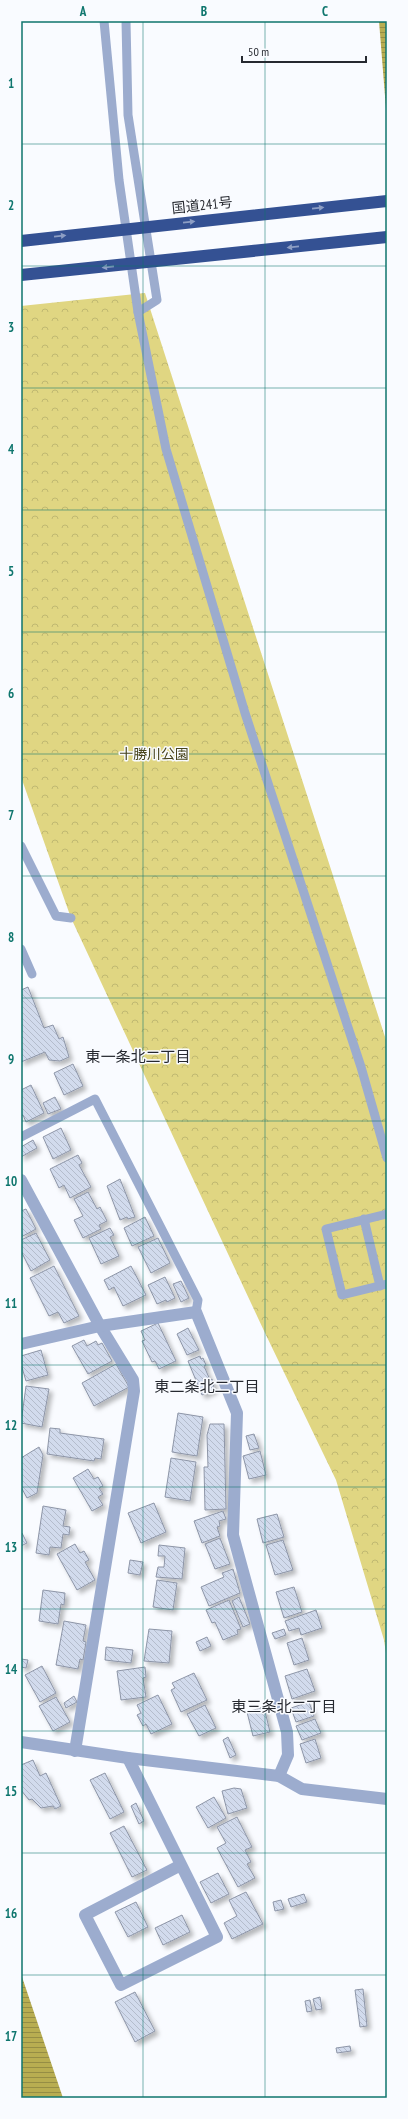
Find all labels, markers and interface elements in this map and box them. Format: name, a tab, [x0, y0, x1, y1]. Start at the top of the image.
text: A	[79, 3, 87, 20]
text: B	[201, 3, 207, 20]
text: C	[322, 3, 328, 20]
scale bar	[242, 38, 366, 64]
text: 50 m	[248, 44, 269, 59]
text: 1	[8, 75, 14, 92]
street label: 国道241号	[171, 193, 233, 217]
text: 2	[8, 197, 14, 214]
one-way arrow	[312, 205, 324, 211]
one-way arrow	[183, 219, 195, 225]
one-way arrow	[54, 233, 66, 240]
one-way arrow	[287, 244, 299, 251]
one-way arrow	[102, 263, 114, 270]
text: 3	[8, 319, 14, 336]
text: 4	[8, 441, 15, 458]
text: 5	[8, 563, 14, 580]
text: 6	[8, 685, 14, 702]
park label: 十勝川公園	[119, 745, 189, 763]
text: 7	[8, 807, 14, 824]
text: 8	[8, 929, 14, 946]
district label: 東一条北二丁目	[85, 1047, 191, 1066]
text: 9	[8, 1051, 14, 1068]
text: 10	[5, 1173, 17, 1190]
text: 11	[5, 1295, 17, 1312]
district label: 東二条北二丁目	[154, 1377, 260, 1396]
text: 12	[5, 1417, 17, 1434]
text: 13	[5, 1539, 17, 1556]
text: 14	[5, 1661, 18, 1678]
district label: 東三条北二丁目	[231, 1697, 337, 1716]
text: 15	[5, 1783, 17, 1800]
text: 16	[5, 1905, 17, 1922]
text: 17	[5, 2028, 17, 2045]

